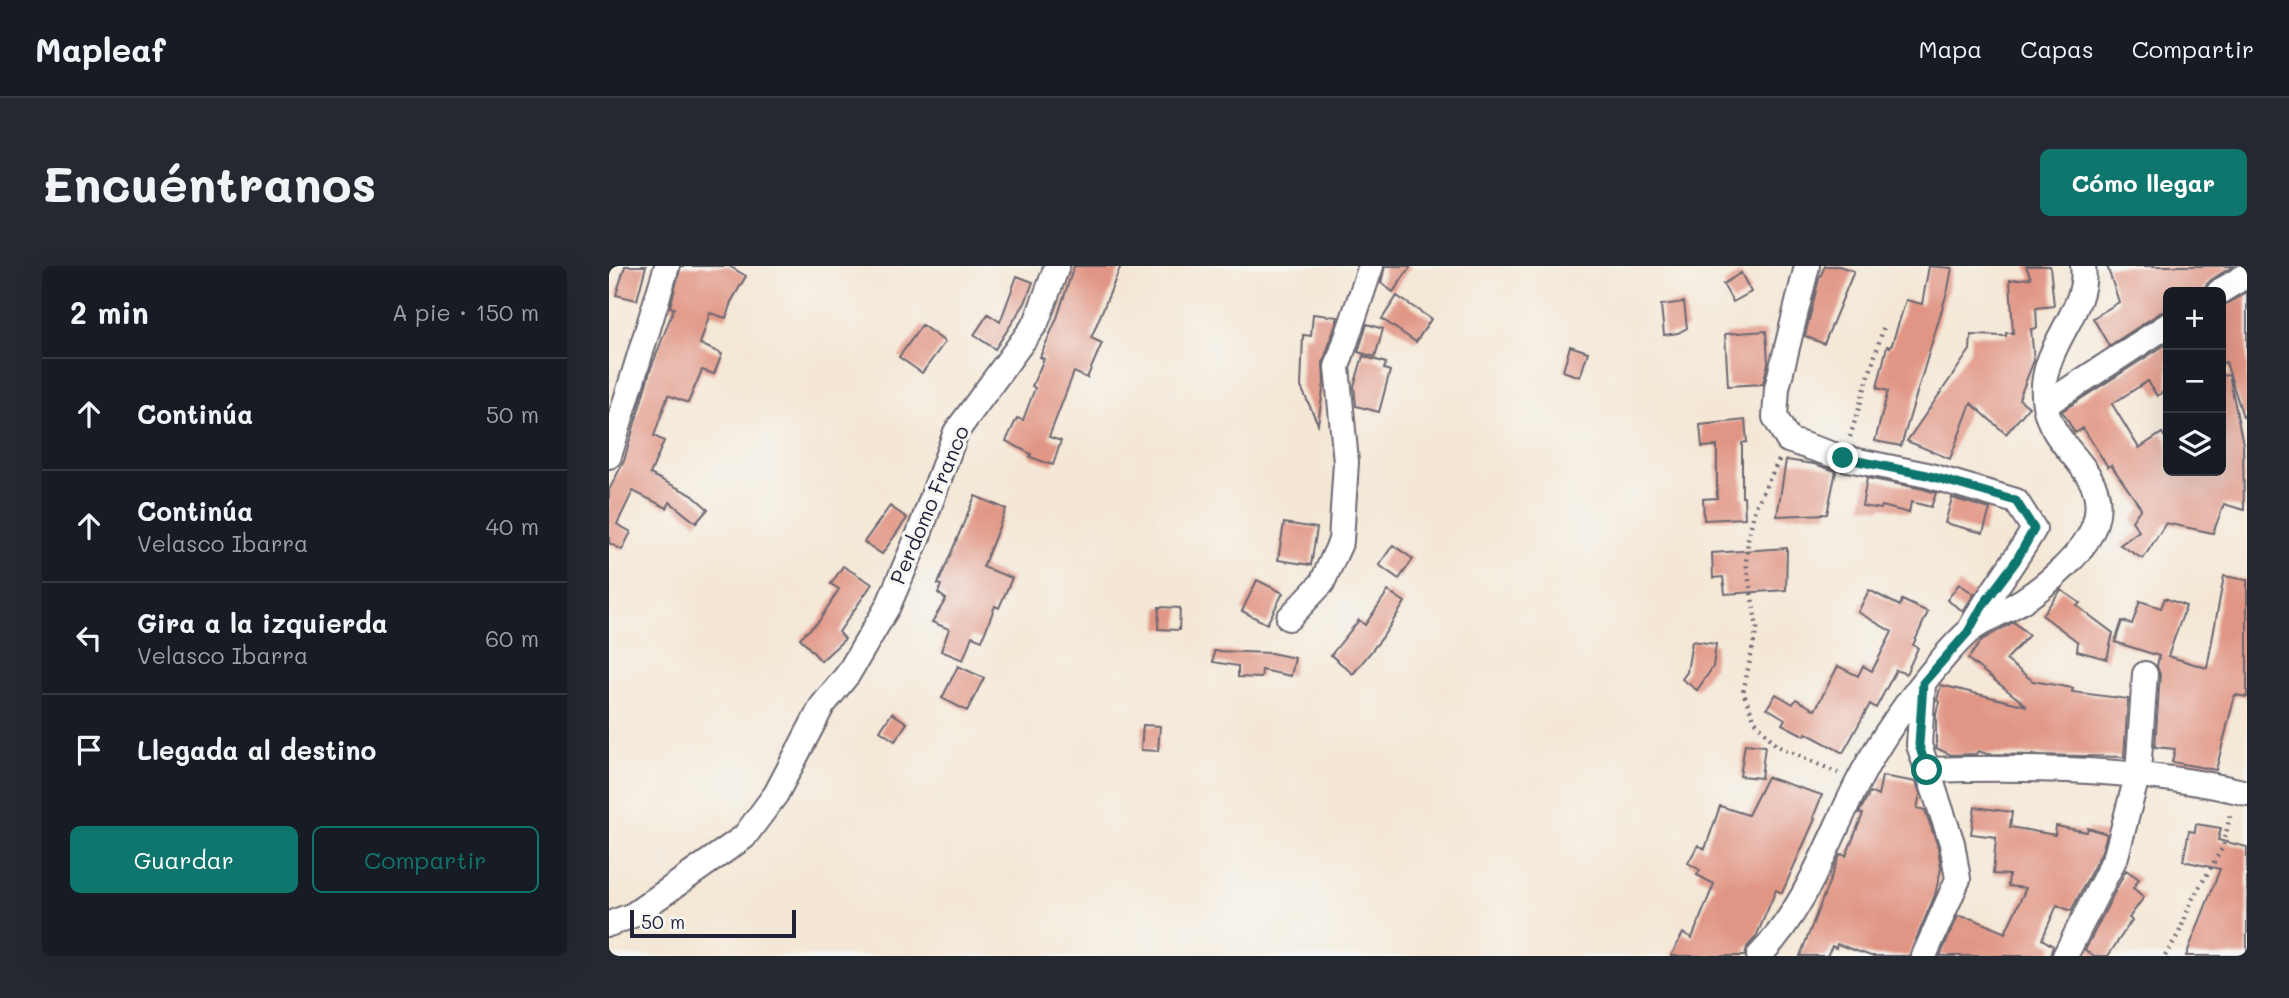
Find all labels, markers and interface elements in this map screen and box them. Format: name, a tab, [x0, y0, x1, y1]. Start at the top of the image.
text: Mapleaf	[35, 27, 166, 70]
text: Mapa	[1918, 33, 1982, 64]
text: Capas	[2020, 33, 2094, 64]
text: Compartir	[2132, 33, 2254, 64]
button: Cómo llegar	[2040, 149, 2247, 216]
text: Encuéntranos	[42, 151, 376, 214]
map controls	[2163, 287, 2226, 476]
button: +	[2163, 287, 2226, 350]
text: 2 min	[70, 292, 149, 332]
text: A pie · 150 m	[392, 297, 539, 327]
button: −	[2163, 350, 2226, 413]
icon: ahead	[70, 395, 108, 433]
text: Continúa	[137, 397, 253, 431]
text: 50 m	[486, 399, 539, 429]
button: layers	[2163, 413, 2226, 476]
street label: Perdomo Franco	[883, 421, 974, 588]
route end	[1827, 442, 1858, 473]
text: Continúa	[137, 494, 253, 528]
icon: ahead	[70, 507, 108, 545]
text: 40 m	[486, 511, 539, 541]
text: Velasco Ibarra	[137, 528, 308, 558]
text: Gira a la izquierda	[137, 606, 388, 640]
icon: left	[70, 619, 108, 657]
text: 60 m	[485, 623, 539, 653]
text: Velasco Ibarra	[137, 640, 308, 670]
icon: arrive	[70, 731, 108, 769]
text: Llegada al destino	[137, 733, 376, 767]
route start	[1911, 754, 1942, 785]
button: Guardar	[70, 826, 298, 893]
button: Compartir	[312, 826, 539, 893]
scale bar	[630, 907, 796, 939]
text: 50 m	[641, 909, 685, 934]

